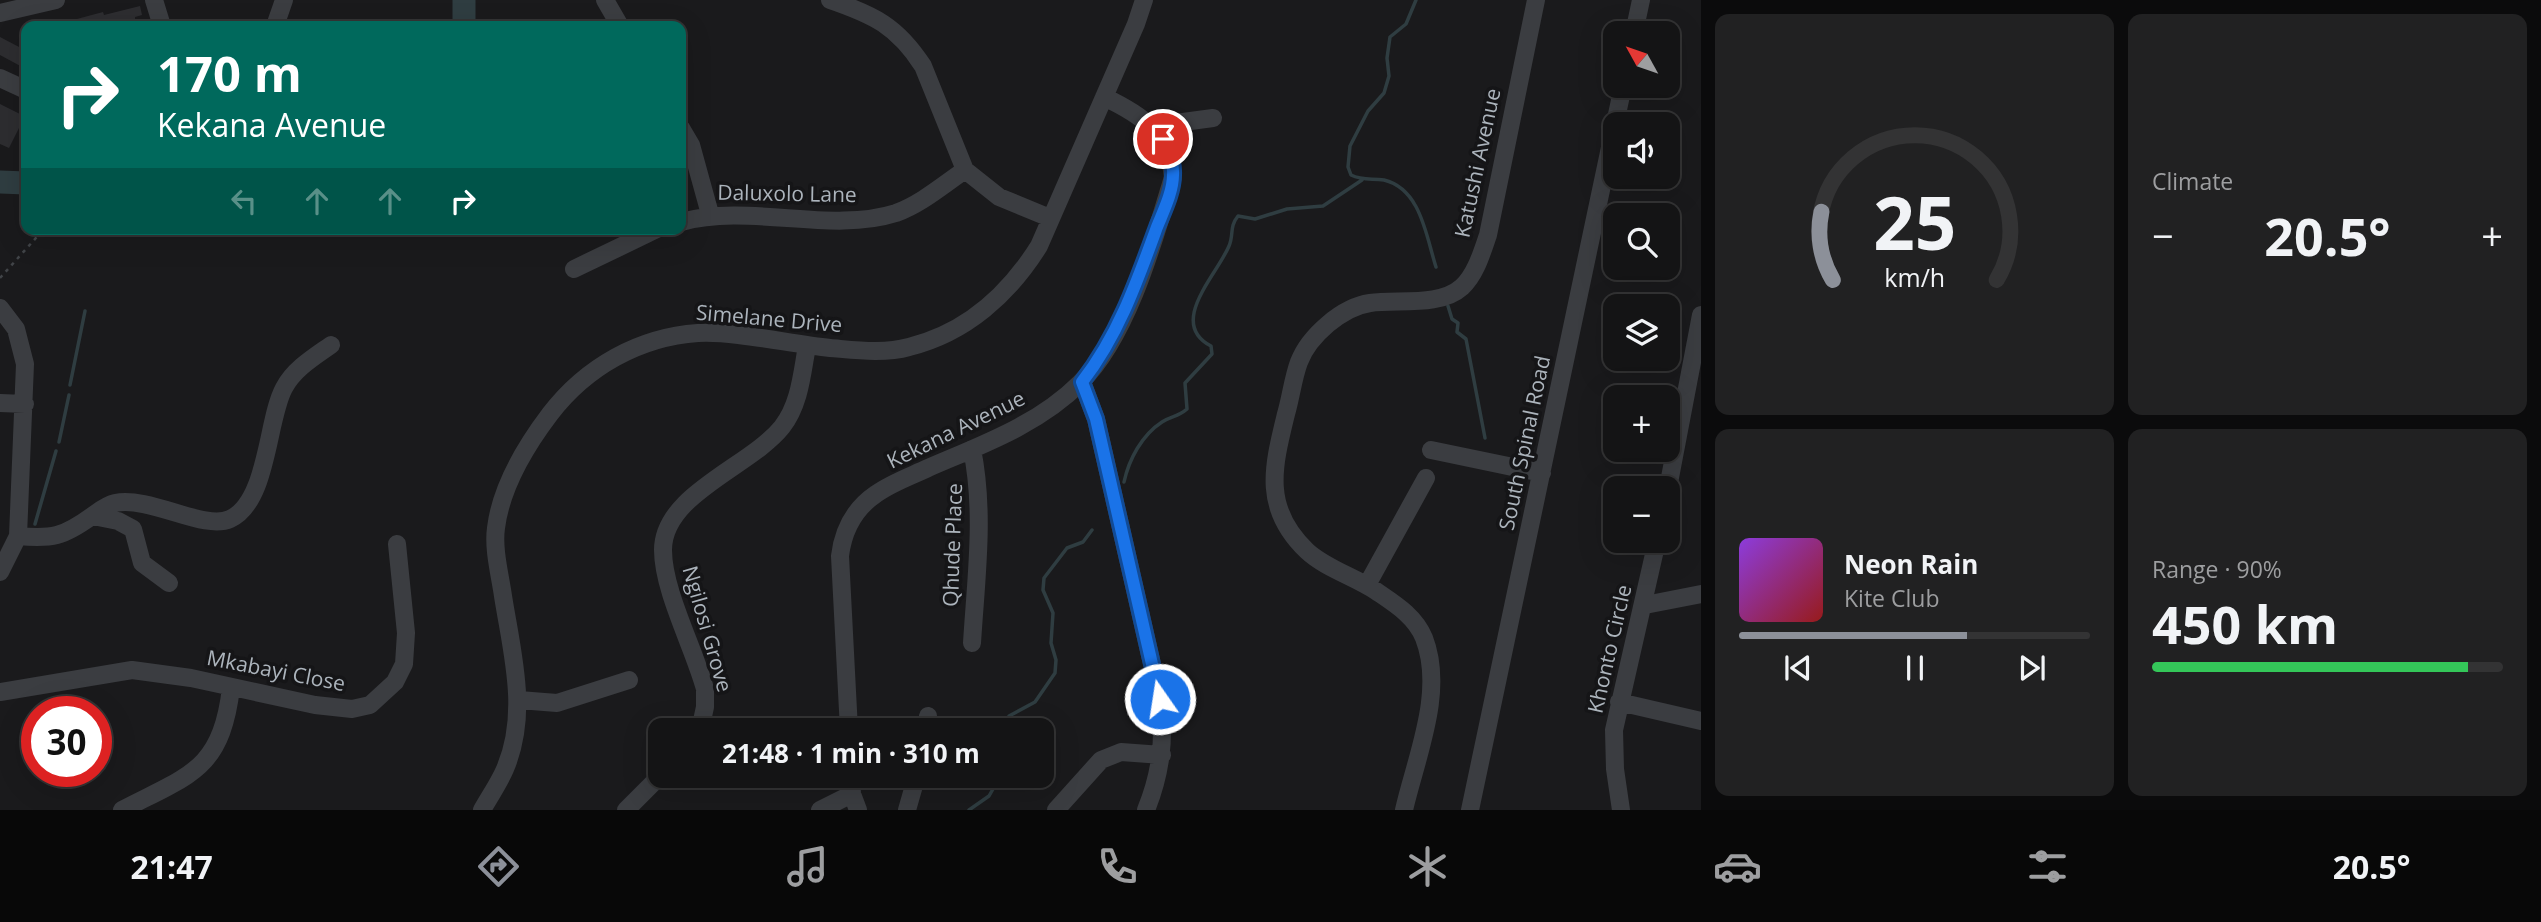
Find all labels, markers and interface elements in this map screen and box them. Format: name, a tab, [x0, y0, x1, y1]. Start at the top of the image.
north arrow	[1603, 21, 1680, 98]
map controls	[1603, 21, 1680, 553]
text: 170 m	[157, 40, 302, 106]
icon: right	[42, 49, 133, 140]
street label: Katushi Avenue	[1448, 86, 1506, 240]
text: Kekana Avenue	[157, 103, 386, 146]
pin	[1133, 109, 1193, 169]
button: sound	[1603, 112, 1680, 189]
icon: arrive	[1144, 120, 1182, 158]
text: Climate	[2152, 165, 2233, 197]
text: 25	[1873, 173, 1956, 272]
street label: Daluxolo Lane	[717, 178, 857, 208]
icon: left	[225, 182, 263, 220]
icon: ahead	[298, 182, 336, 220]
icon: ahead	[371, 182, 409, 220]
icon: right	[444, 182, 482, 220]
text: 20.5°	[2264, 200, 2391, 271]
button: search	[1603, 203, 1680, 280]
text: −	[2152, 209, 2174, 261]
text: +	[2481, 209, 2503, 261]
text: km/h	[1884, 260, 1945, 294]
button: layers	[1603, 294, 1680, 371]
street label: Simelane Drive	[695, 298, 843, 338]
street label: South Spinal Road	[1492, 353, 1556, 533]
street label: Kekana Avenue	[882, 384, 1029, 475]
button: +	[1603, 385, 1680, 462]
button: −	[1603, 476, 1680, 553]
street label: Qhude Place	[936, 483, 968, 607]
text: Neon Rain	[1844, 546, 1978, 582]
text: Range · 90%	[2152, 553, 2282, 585]
street label: Ngilosi Grove	[677, 562, 739, 695]
street label: Khonto Circle	[1581, 582, 1637, 716]
text: Kite Club	[1844, 582, 1939, 614]
text: 450 km	[2152, 588, 2338, 659]
street label: Mkabayi Close	[205, 643, 348, 697]
icon: previous	[1779, 649, 1817, 687]
icon: pause	[1896, 649, 1934, 687]
icon: next	[2013, 649, 2051, 687]
position arrow	[1123, 662, 1197, 736]
speed limit sign: 30	[21, 696, 112, 787]
text: 21:48 · 1 min · 310 m	[722, 735, 980, 771]
icon: directions	[474, 842, 523, 891]
icon: music	[783, 842, 832, 891]
icon: phone	[1093, 842, 1142, 891]
icon: climate	[1403, 842, 1452, 891]
icon: car	[1713, 842, 1762, 891]
icon: filters	[2023, 842, 2072, 891]
text: 21:47	[130, 845, 213, 888]
text: 20.5°	[2333, 845, 2410, 888]

